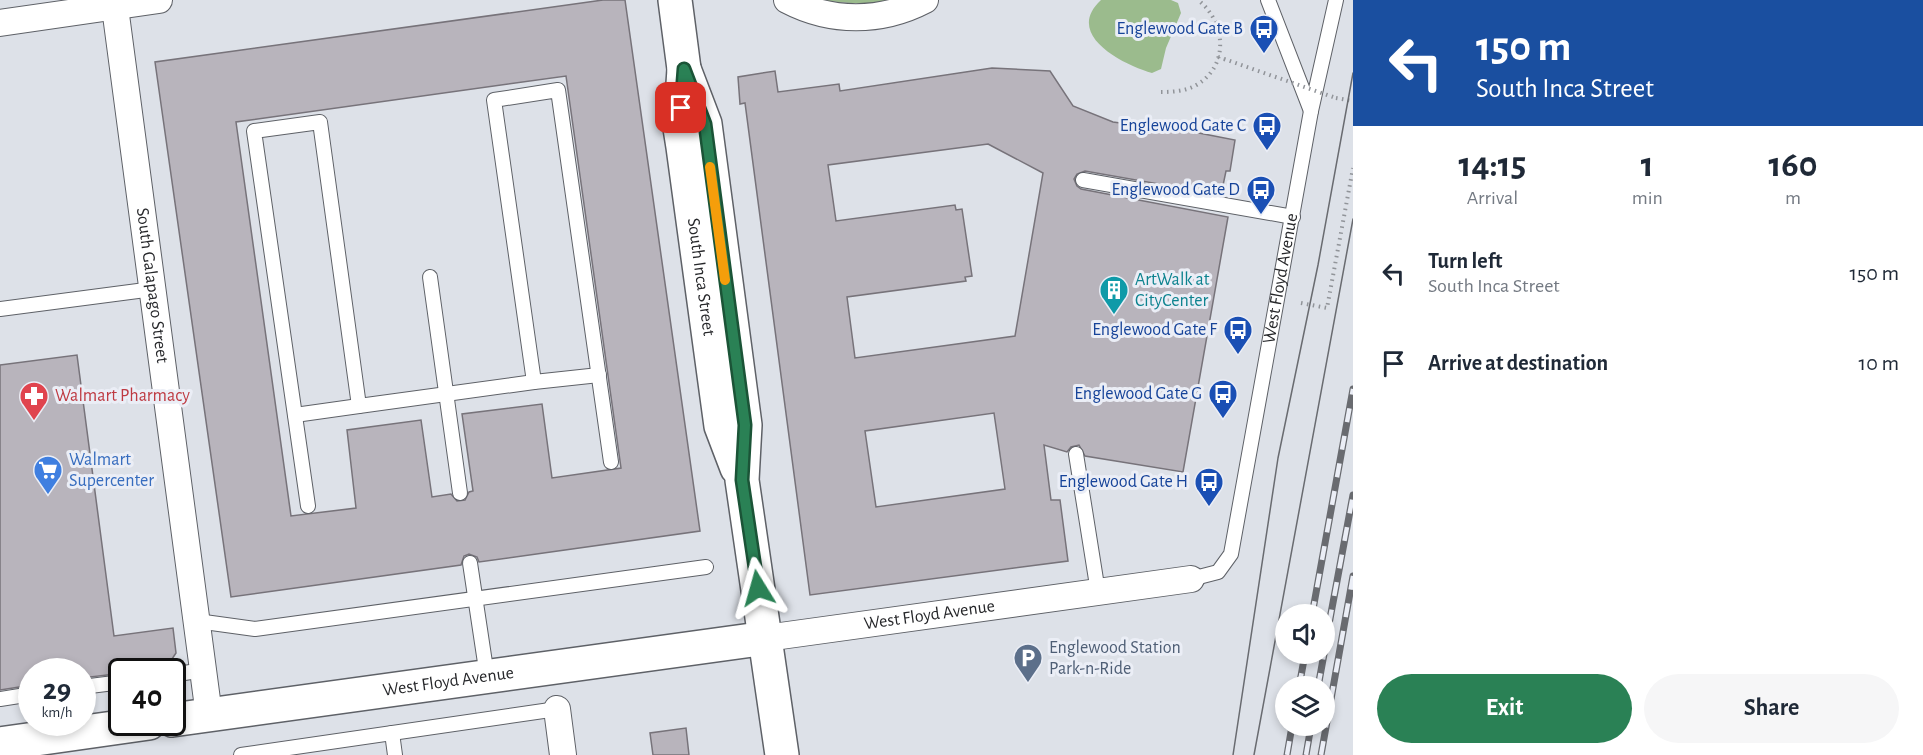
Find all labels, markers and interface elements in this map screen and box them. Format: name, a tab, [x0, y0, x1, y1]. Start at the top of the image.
bus stop icon: Englewood Gate B	[1248, 13, 1280, 55]
place label: Englewood Gate B	[1116, 20, 1243, 38]
icon: left	[1377, 24, 1455, 102]
text: 150 m	[1476, 26, 1571, 68]
text: South Inca Street	[1476, 75, 1654, 102]
pin	[655, 82, 706, 133]
icon: arrive	[664, 91, 697, 124]
bus stop icon: Englewood Gate C	[1251, 110, 1283, 152]
place label: Englewood Gate C	[1120, 117, 1246, 135]
text: 14:15	[1458, 147, 1526, 183]
text: 1	[1641, 147, 1654, 183]
text: 160	[1768, 147, 1818, 183]
bus stop icon: Englewood Gate D	[1245, 174, 1277, 216]
place label: Englewood Gate D	[1112, 181, 1240, 199]
text: Arrival	[1467, 188, 1518, 208]
text: min	[1632, 188, 1663, 208]
text: m	[1785, 188, 1801, 208]
street label: South Galapago Street	[133, 207, 171, 365]
street label: West Floyd Avenue	[1260, 212, 1301, 345]
street label: South Inca Street	[684, 217, 718, 337]
text: Turn left	[1428, 250, 1502, 272]
icon: left	[1377, 257, 1410, 290]
text: 150 m	[1849, 262, 1899, 284]
place label: ArtWalk at CityCenter	[1135, 271, 1210, 310]
building icon: ArtWalk at CityCenter	[1098, 274, 1130, 316]
text: South Inca Street	[1428, 276, 1560, 296]
bus stop icon: Englewood Gate F	[1222, 314, 1254, 356]
place label: Englewood Gate F	[1092, 321, 1217, 339]
icon: arrive	[1377, 347, 1410, 380]
text: Arrive at destination	[1428, 352, 1608, 374]
text: 10 m	[1859, 352, 1899, 374]
bus stop icon: Englewood Gate G	[1207, 378, 1239, 420]
pharmacy icon: Walmart Pharmacy	[18, 380, 50, 422]
place label: Englewood Gate G	[1074, 385, 1202, 403]
place label: Walmart Pharmacy	[55, 387, 190, 405]
place label: Walmart Supercenter	[69, 451, 154, 490]
supermarket icon: Walmart Supercenter	[32, 454, 64, 496]
bus stop icon: Englewood Gate H	[1193, 466, 1225, 508]
place label: Englewood Gate H	[1059, 473, 1188, 491]
position arrow	[726, 556, 790, 620]
street label: West Floyd Avenue	[863, 597, 996, 633]
map controls	[1275, 604, 1335, 736]
button: sound	[1275, 604, 1335, 664]
place label: Englewood Station Park-n-Ride	[1049, 639, 1181, 678]
parking icon: Englewood Station Park-n-Ride	[1012, 642, 1044, 684]
speed limit sign: 40	[108, 658, 186, 736]
street label: West Floyd Avenue	[382, 664, 515, 700]
button: Exit	[1377, 674, 1632, 743]
button: Share	[1644, 674, 1899, 743]
text: 29	[43, 675, 71, 705]
button: layers	[1275, 676, 1335, 736]
text: km/h	[42, 705, 72, 720]

